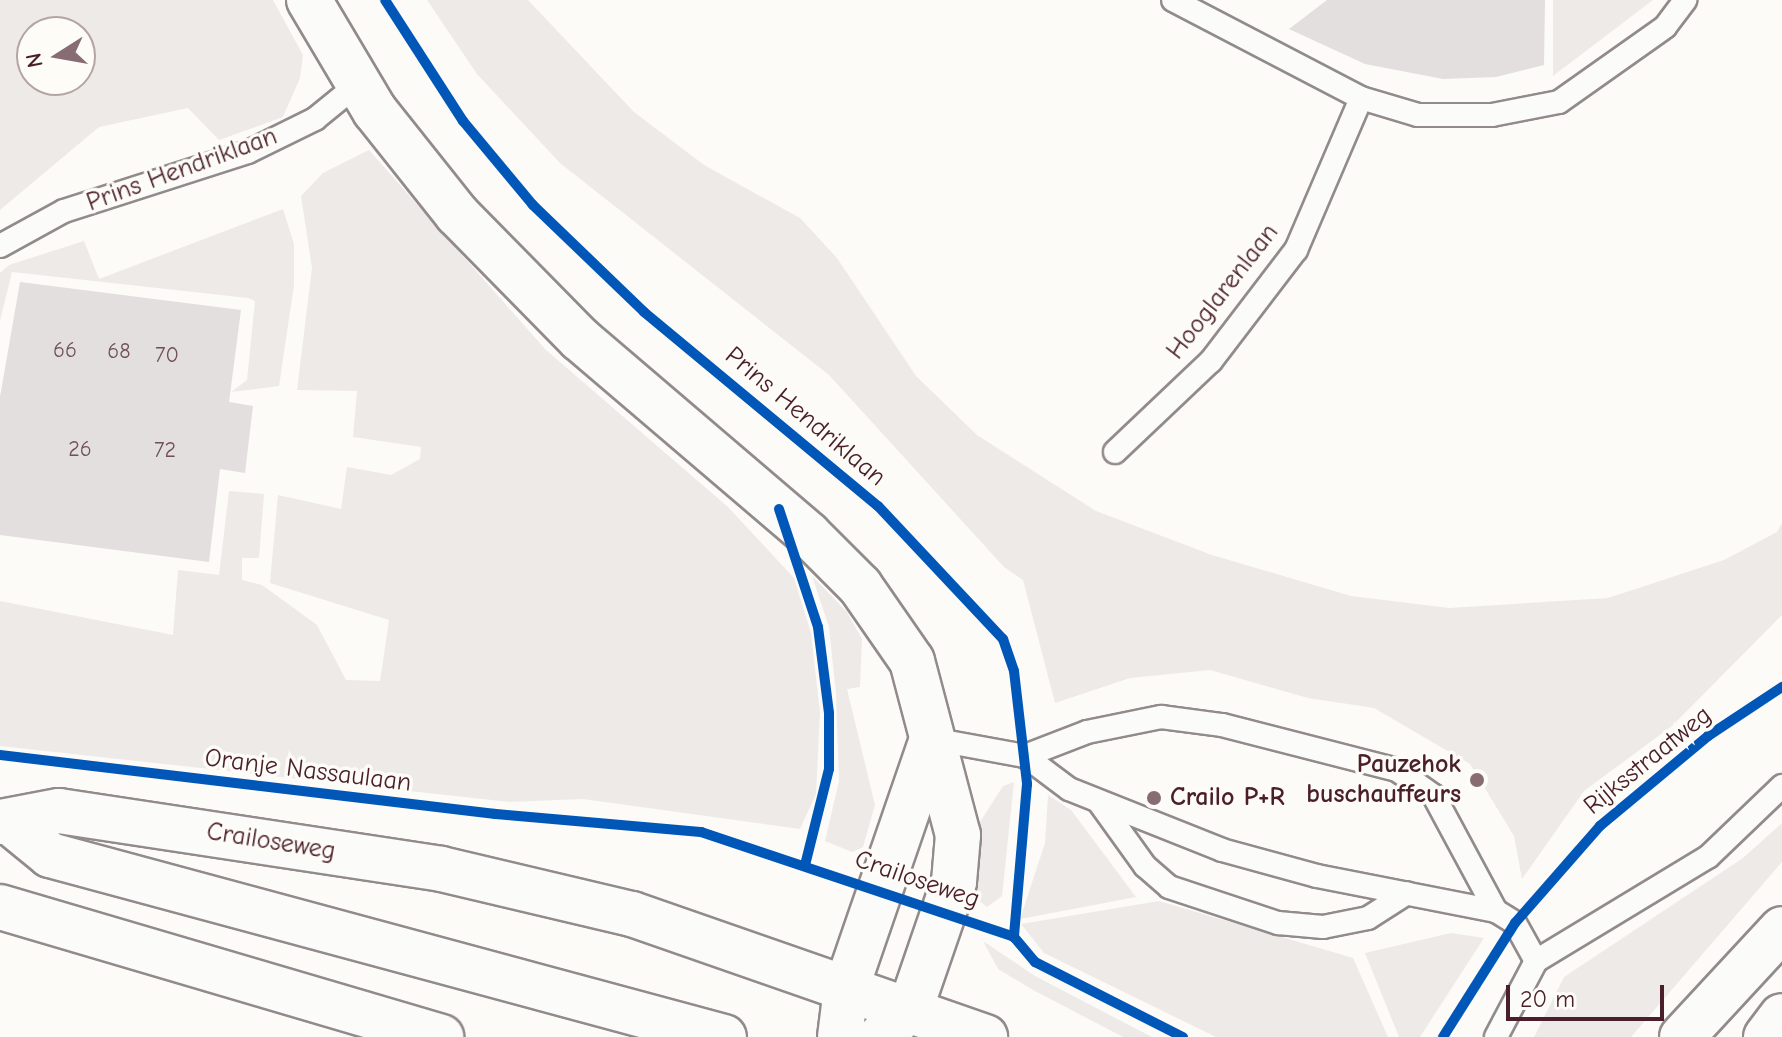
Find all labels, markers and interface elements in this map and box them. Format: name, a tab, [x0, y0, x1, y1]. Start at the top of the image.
north arrow	[16, 16, 96, 96]
text: N	[20, 51, 49, 70]
street label: Prins Hendriklaan	[83, 121, 281, 219]
street label: Hooglarenlaan	[1160, 218, 1286, 366]
house number: 66	[53, 338, 77, 364]
house number: 68	[107, 339, 131, 365]
street label: Prins Hendriklaan	[718, 341, 892, 493]
house number: 70	[155, 343, 179, 369]
house number: 26	[68, 437, 92, 463]
house number: 72	[154, 438, 176, 464]
street label: Rijksstraatweg	[1578, 700, 1718, 822]
street label: Oranje Nassaulaan	[203, 743, 413, 799]
place label: Pauzehok buschauffeurs	[1306, 749, 1461, 810]
marker: Pauzehok buschauffeurs	[1468, 771, 1486, 789]
place label: Crailo P+R	[1170, 782, 1285, 814]
marker: Crailo P+R	[1145, 789, 1163, 807]
street label: Crailoseweg	[204, 816, 338, 868]
street label: Crailoseweg	[850, 844, 984, 916]
scale bar	[1510, 969, 1668, 1019]
text: 20 m	[1520, 985, 1575, 1013]

